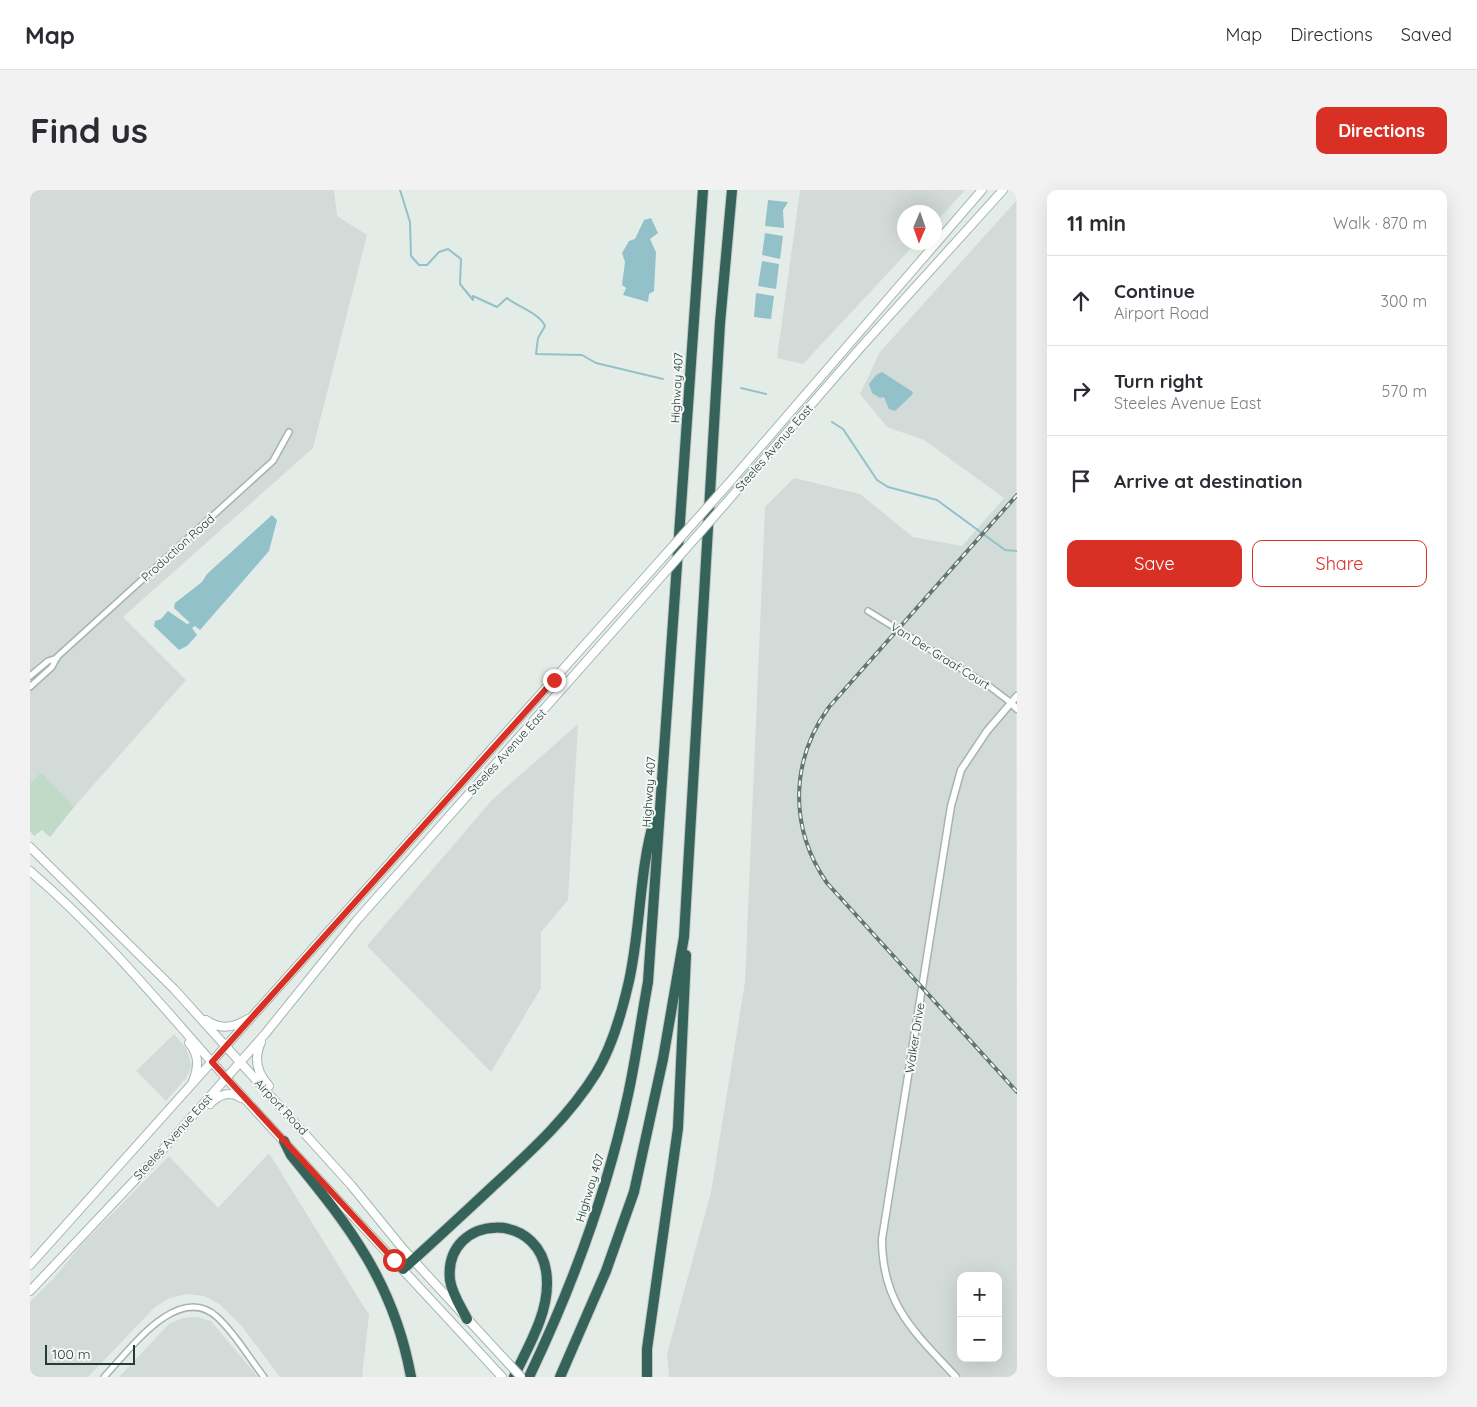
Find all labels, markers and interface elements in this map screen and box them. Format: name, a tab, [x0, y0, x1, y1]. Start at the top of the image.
text: Map	[25, 20, 75, 50]
text: Map	[1225, 23, 1262, 46]
text: Directions	[1290, 23, 1373, 46]
text: Saved	[1401, 23, 1452, 46]
button: Directions	[1316, 107, 1447, 154]
text: Find us	[30, 108, 148, 152]
north arrow	[897, 205, 942, 250]
text: 11 min	[1067, 210, 1126, 236]
text: Walk · 870 m	[1333, 213, 1427, 233]
text: Continue	[1114, 279, 1195, 303]
icon: ahead	[1067, 287, 1095, 315]
text: 300 m	[1381, 291, 1427, 311]
text: Airport Road	[1114, 303, 1209, 323]
street label: Highway 407	[667, 352, 686, 424]
text: Turn right	[1114, 369, 1203, 393]
icon: right	[1067, 377, 1095, 405]
text: 570 m	[1382, 381, 1427, 401]
text: Steeles Avenue East	[1114, 393, 1262, 413]
street label: Steeles Avenue East	[732, 401, 816, 494]
icon: arrive	[1067, 467, 1095, 495]
text: Arrive at destination	[1114, 469, 1303, 493]
street label: Production Road	[138, 511, 217, 584]
button: Save	[1067, 540, 1242, 587]
button: Share	[1252, 540, 1427, 587]
street label: Van Der Graaf Court	[888, 619, 993, 692]
route end	[543, 669, 566, 692]
street label: Steeles Avenue East	[464, 705, 549, 798]
street label: Highway 407	[639, 756, 658, 828]
street label: Walker Drive	[902, 1001, 928, 1074]
street label: Airport Road	[252, 1076, 311, 1138]
street label: Steeles Avenue East	[130, 1090, 215, 1183]
street label: Highway 407	[572, 1152, 607, 1224]
route start	[383, 1249, 406, 1272]
map controls	[957, 1272, 1002, 1362]
button: +	[957, 1272, 1002, 1317]
button: −	[957, 1317, 1002, 1362]
scale bar	[45, 1342, 135, 1365]
text: 100 m	[52, 1345, 90, 1363]

